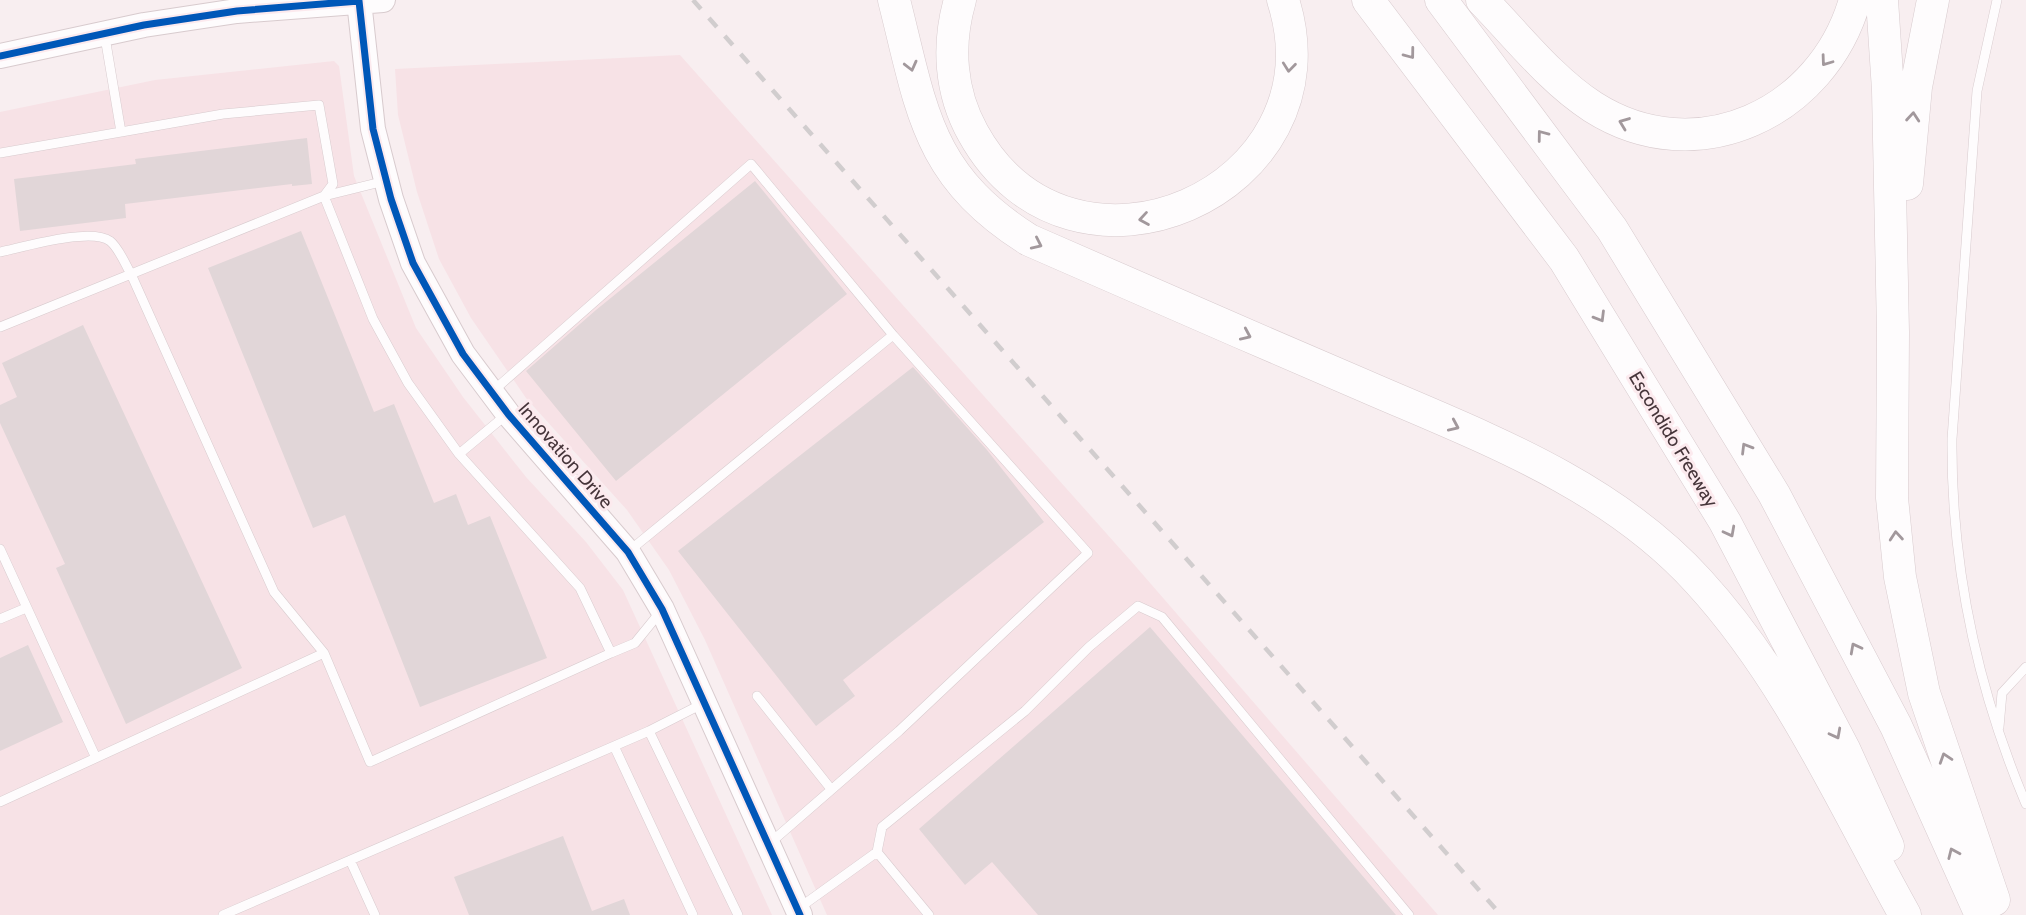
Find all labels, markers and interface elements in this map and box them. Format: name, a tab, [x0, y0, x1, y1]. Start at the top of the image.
one-way arrow	[1401, 47, 1414, 59]
one-way arrow	[1822, 53, 1834, 66]
one-way arrow	[903, 60, 917, 72]
one-way arrow	[1282, 61, 1297, 73]
one-way arrow	[1905, 112, 1920, 123]
one-way arrow	[1619, 117, 1631, 131]
one-way arrow	[1538, 130, 1551, 143]
one-way arrow	[1138, 211, 1150, 226]
one-way arrow	[1030, 236, 1042, 250]
one-way arrow	[1591, 309, 1604, 322]
one-way arrow	[1239, 327, 1251, 341]
street label: Escondido Freeway	[1624, 367, 1723, 512]
street label: Innovation Drive	[513, 398, 618, 513]
one-way arrow	[1448, 417, 1460, 431]
one-way arrow	[1741, 442, 1754, 455]
one-way arrow	[1722, 525, 1736, 537]
one-way arrow	[1889, 530, 1904, 541]
one-way arrow	[1849, 642, 1863, 655]
one-way arrow	[1828, 727, 1841, 739]
one-way arrow	[1939, 752, 1954, 764]
one-way arrow	[1947, 848, 1961, 860]

